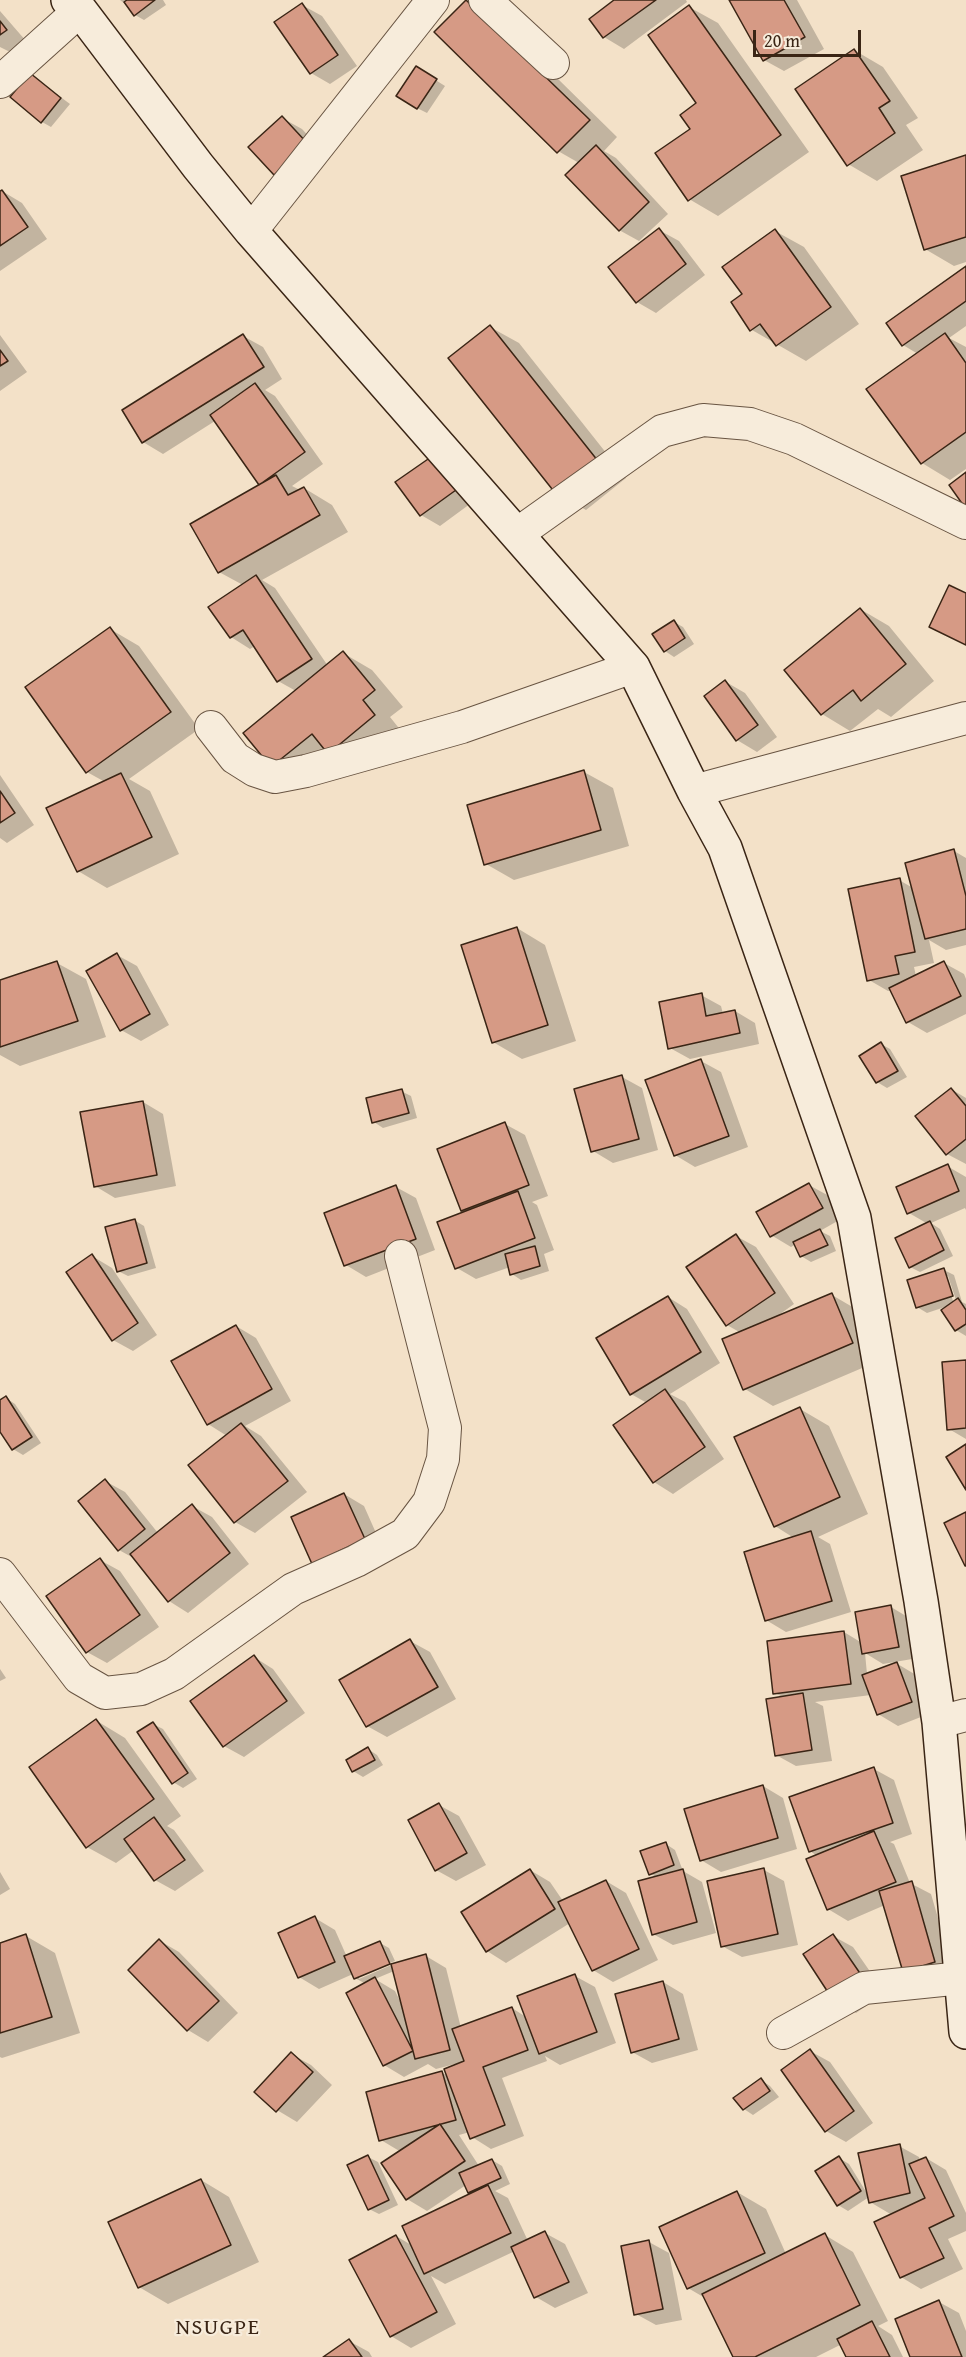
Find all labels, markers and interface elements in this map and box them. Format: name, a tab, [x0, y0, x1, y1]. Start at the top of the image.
scale bar	[756, 18, 864, 56]
text: 20 m	[764, 27, 800, 54]
district label: NSUGPE	[176, 2315, 260, 2341]

